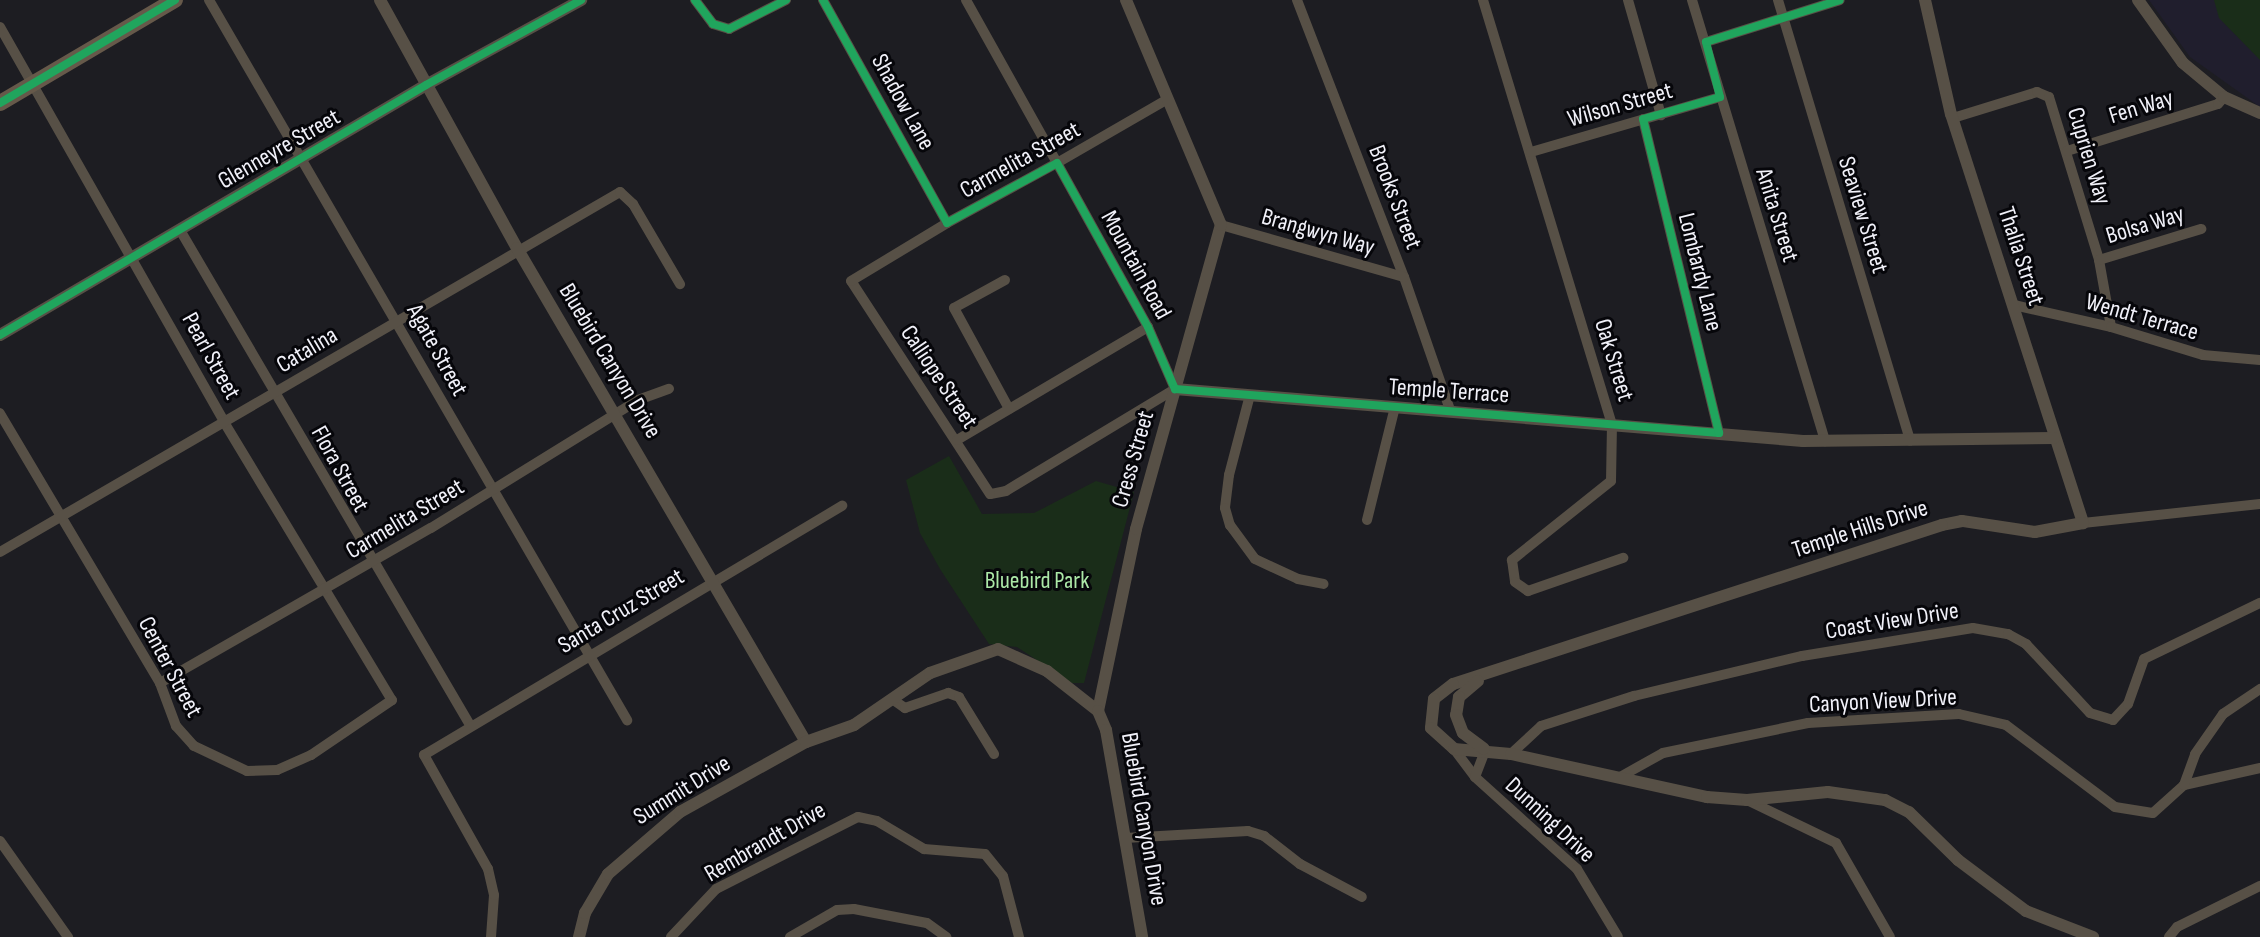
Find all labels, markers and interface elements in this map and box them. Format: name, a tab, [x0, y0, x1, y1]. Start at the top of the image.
street label: Shadow Lane	[865, 49, 941, 155]
street label: Wilson Street	[1564, 76, 1676, 134]
street label: Fen Way	[2105, 84, 2177, 130]
street label: Glenneyre Street	[213, 103, 345, 195]
street label: Cuprien Way	[2061, 104, 2117, 208]
street label: Carmelita Street	[955, 115, 1085, 205]
street label: Brooks Street	[1362, 141, 1428, 253]
street label: Seaview Street	[1832, 153, 1894, 277]
street label: Anita Street	[1749, 165, 1805, 265]
street label: Bolsa Way	[2103, 200, 2187, 250]
street label: Brangwyn Way	[1258, 202, 1378, 262]
street label: Thalia Street	[1992, 203, 2050, 309]
street label: Mountain Road	[1094, 206, 1178, 324]
street label: Lombardy Lane	[1671, 210, 1729, 334]
street label: Bluebird Canyon Drive	[553, 278, 667, 444]
street label: Wendt Terrace	[2082, 287, 2202, 347]
street label: Agate Street	[400, 299, 474, 401]
street label: Pearl Street	[175, 308, 247, 404]
street label: Oak Street	[1588, 315, 1640, 405]
street label: Calliope Street	[894, 320, 984, 434]
street label: Catalina	[271, 321, 343, 379]
street label: Temple Terrace	[1388, 372, 1510, 410]
street label: Cress Street	[1105, 407, 1161, 511]
street label: Flora Street	[305, 421, 375, 517]
street label: Carmelita Street	[341, 472, 469, 566]
street label: Temple Hills Drive	[1789, 494, 1931, 564]
street label: Santa Cruz Street	[553, 562, 689, 660]
park label: Bluebird Park	[985, 567, 1089, 595]
street label: Coast View Drive	[1823, 596, 1961, 646]
street label: Center Street	[132, 612, 208, 722]
street label: Canyon View Drive	[1808, 683, 1958, 719]
street label: Bluebird Canyon Drive	[1115, 730, 1173, 908]
street label: Summit Drive	[628, 749, 736, 831]
street label: Dunning Drive	[1499, 771, 1601, 869]
street label: Rembrandt Drive	[699, 796, 831, 888]

